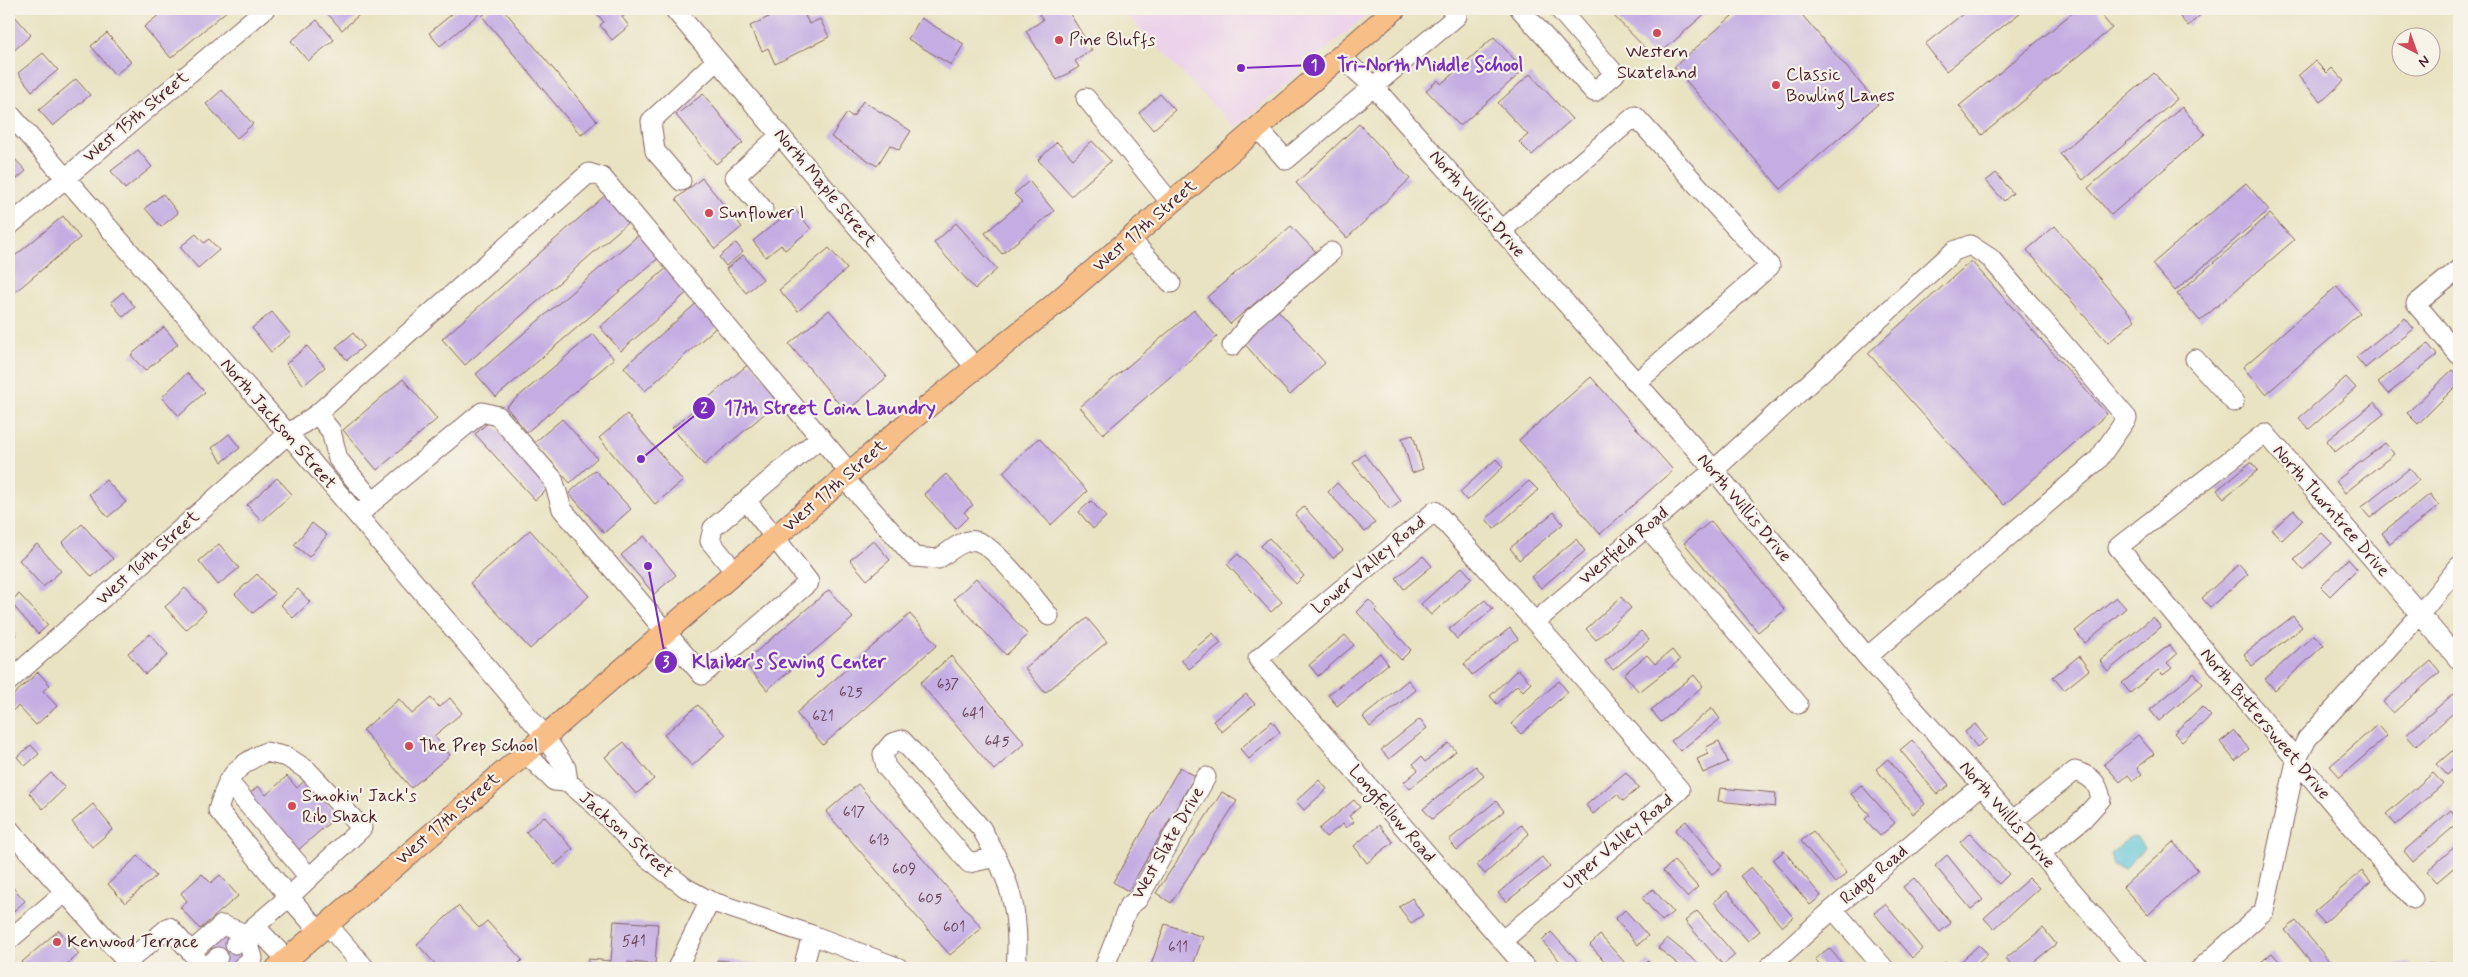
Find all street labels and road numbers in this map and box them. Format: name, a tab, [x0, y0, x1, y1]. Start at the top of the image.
street label: West 15th Street	[78, 65, 194, 168]
street label: North Maple Street	[768, 124, 882, 253]
street label: North Willis Drive	[1424, 145, 1530, 263]
street label: West 17th Street	[1088, 174, 1202, 278]
street label: North Jackson Street	[214, 353, 342, 495]
street label: West 17th Street	[778, 434, 892, 538]
street label: North Thorntree Drive	[2267, 440, 2395, 582]
street label: North Willis Drive	[1691, 448, 1797, 568]
street label: Westfield Road	[1574, 501, 1674, 591]
street label: West 16th Street	[91, 505, 205, 611]
street label: Lower Valley Road	[1307, 510, 1431, 620]
street label: North Bittersweet Drive	[2194, 643, 2336, 805]
street label: North Willis Drive	[1954, 756, 2060, 874]
street label: Longfellow Road	[1342, 760, 1441, 868]
street label: West 17th Street	[391, 767, 505, 871]
street label: West Slate Drive	[1126, 782, 1210, 904]
street label: Jackson Street	[574, 786, 678, 884]
street label: Upper Valley Road	[1557, 788, 1679, 896]
street label: Ridge Road	[1835, 840, 1914, 911]

